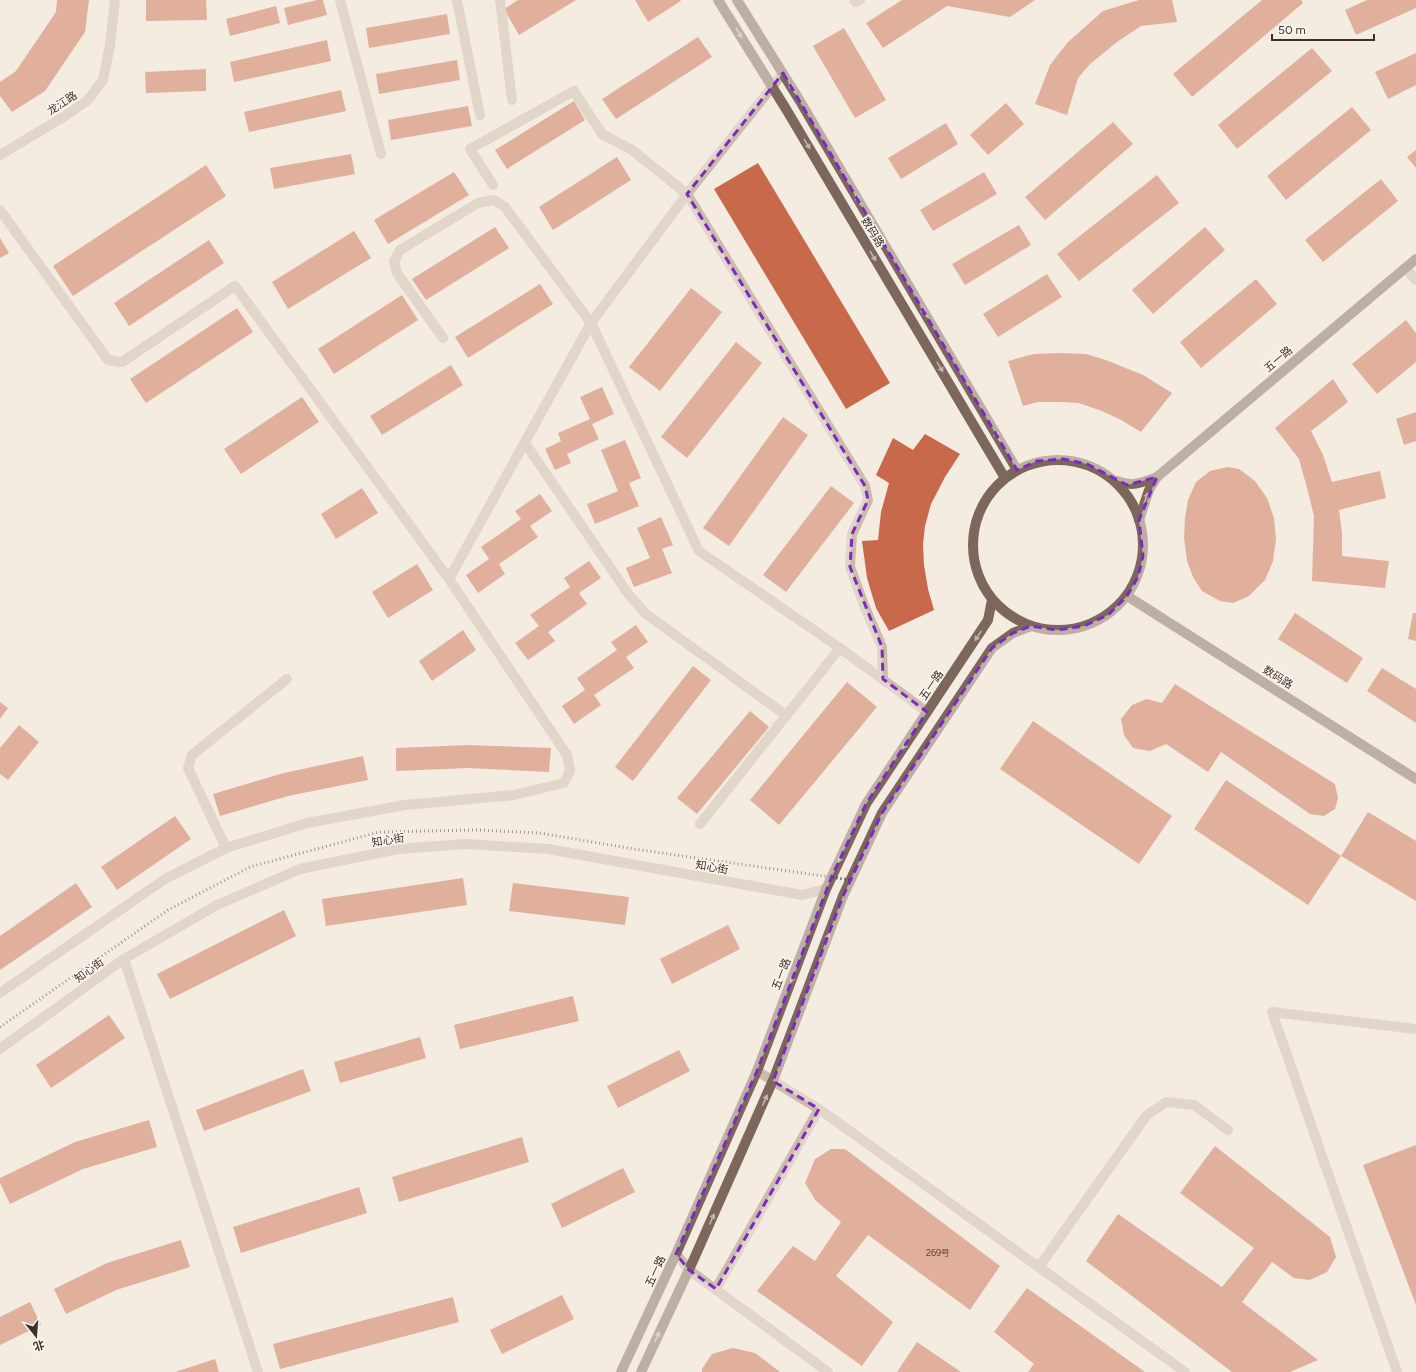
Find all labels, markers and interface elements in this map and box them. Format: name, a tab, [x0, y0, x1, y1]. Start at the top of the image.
scale bar	[1272, 16, 1374, 42]
text: 50 m	[1278, 23, 1306, 37]
one-way arrow	[735, 28, 743, 38]
one-way arrow	[788, 83, 796, 93]
street label: 龙江路	[45, 89, 80, 118]
one-way arrow	[803, 139, 811, 149]
one-way arrow	[855, 194, 862, 206]
street label: 数码路	[859, 215, 887, 250]
one-way arrow	[870, 250, 877, 262]
one-way arrow	[921, 306, 928, 318]
street label: 五一路	[1262, 344, 1295, 375]
one-way arrow	[936, 361, 943, 373]
one-way arrow	[994, 430, 1001, 442]
one-way arrow	[1144, 491, 1150, 503]
one-way arrow	[974, 630, 981, 642]
street label: 数码路	[1260, 663, 1295, 692]
street label: 五一路	[917, 668, 946, 703]
one-way arrow	[902, 738, 909, 750]
street label: 知心街	[371, 831, 405, 849]
one-way arrow	[838, 851, 844, 862]
street label: 知心街	[695, 858, 729, 877]
one-way arrow	[824, 933, 830, 945]
street label: 知心街	[72, 955, 106, 985]
street label: 五一路	[769, 956, 793, 992]
one-way arrow	[789, 972, 795, 984]
one-way arrow	[762, 1093, 768, 1105]
one-way arrow	[709, 1213, 715, 1224]
house number: 269号	[926, 1247, 950, 1258]
street label: 五一路	[643, 1254, 668, 1289]
north arrow	[16, 1316, 56, 1356]
one-way arrow	[654, 1331, 660, 1342]
text: 北	[32, 1337, 46, 1353]

